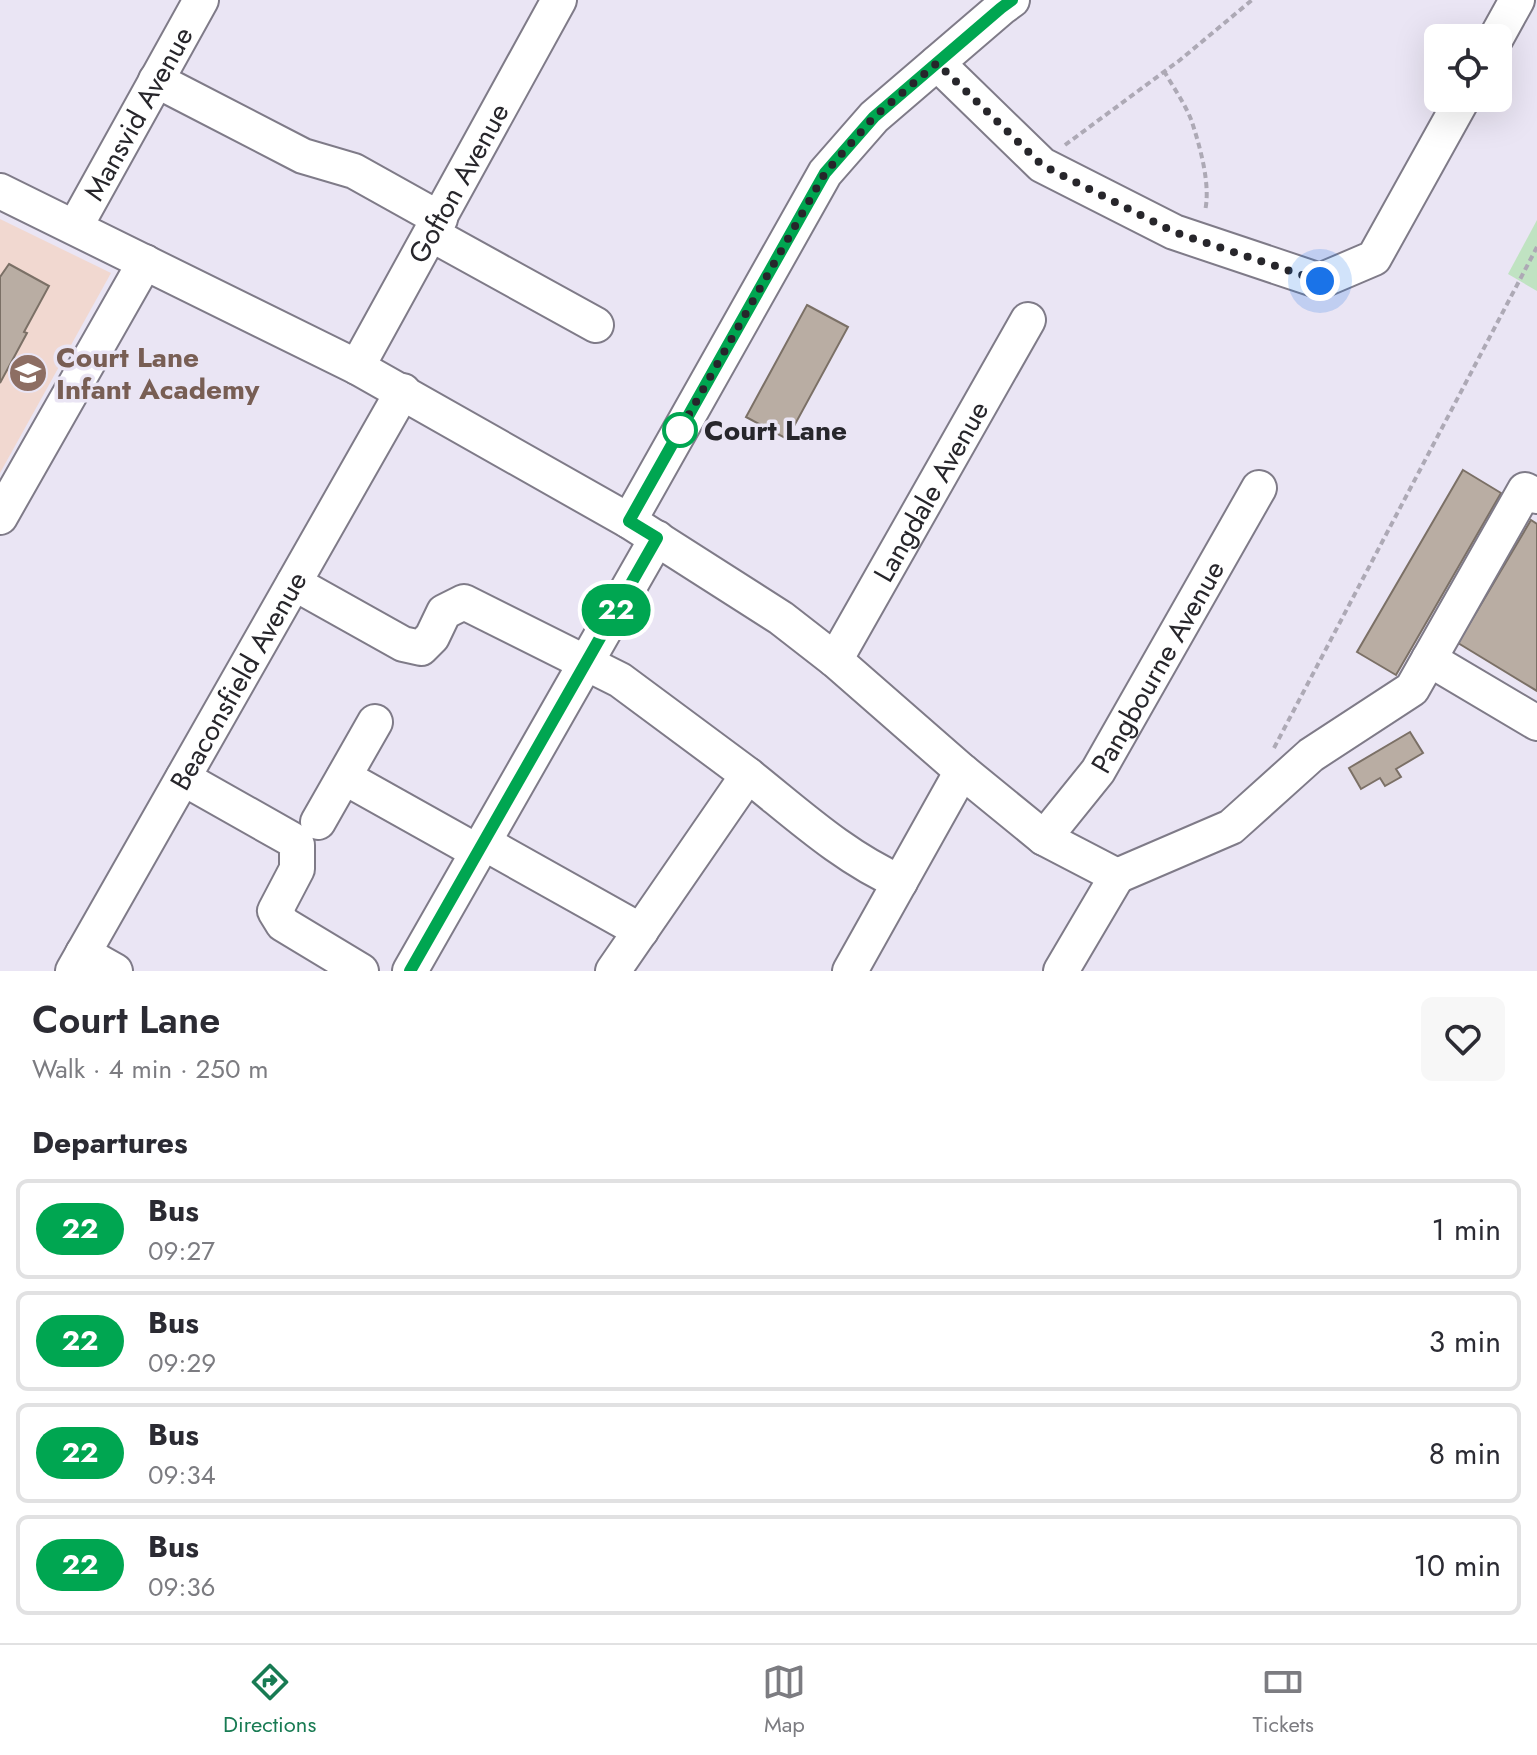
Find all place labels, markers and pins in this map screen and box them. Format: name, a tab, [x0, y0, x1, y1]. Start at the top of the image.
place label: Court Lane Infant Academy	[56, 337, 260, 410]
school or university icon: Court Lane Infant Academy	[7, 352, 49, 394]
place label: Court Lane	[704, 410, 847, 451]
marker: Court Lane	[663, 413, 697, 447]

